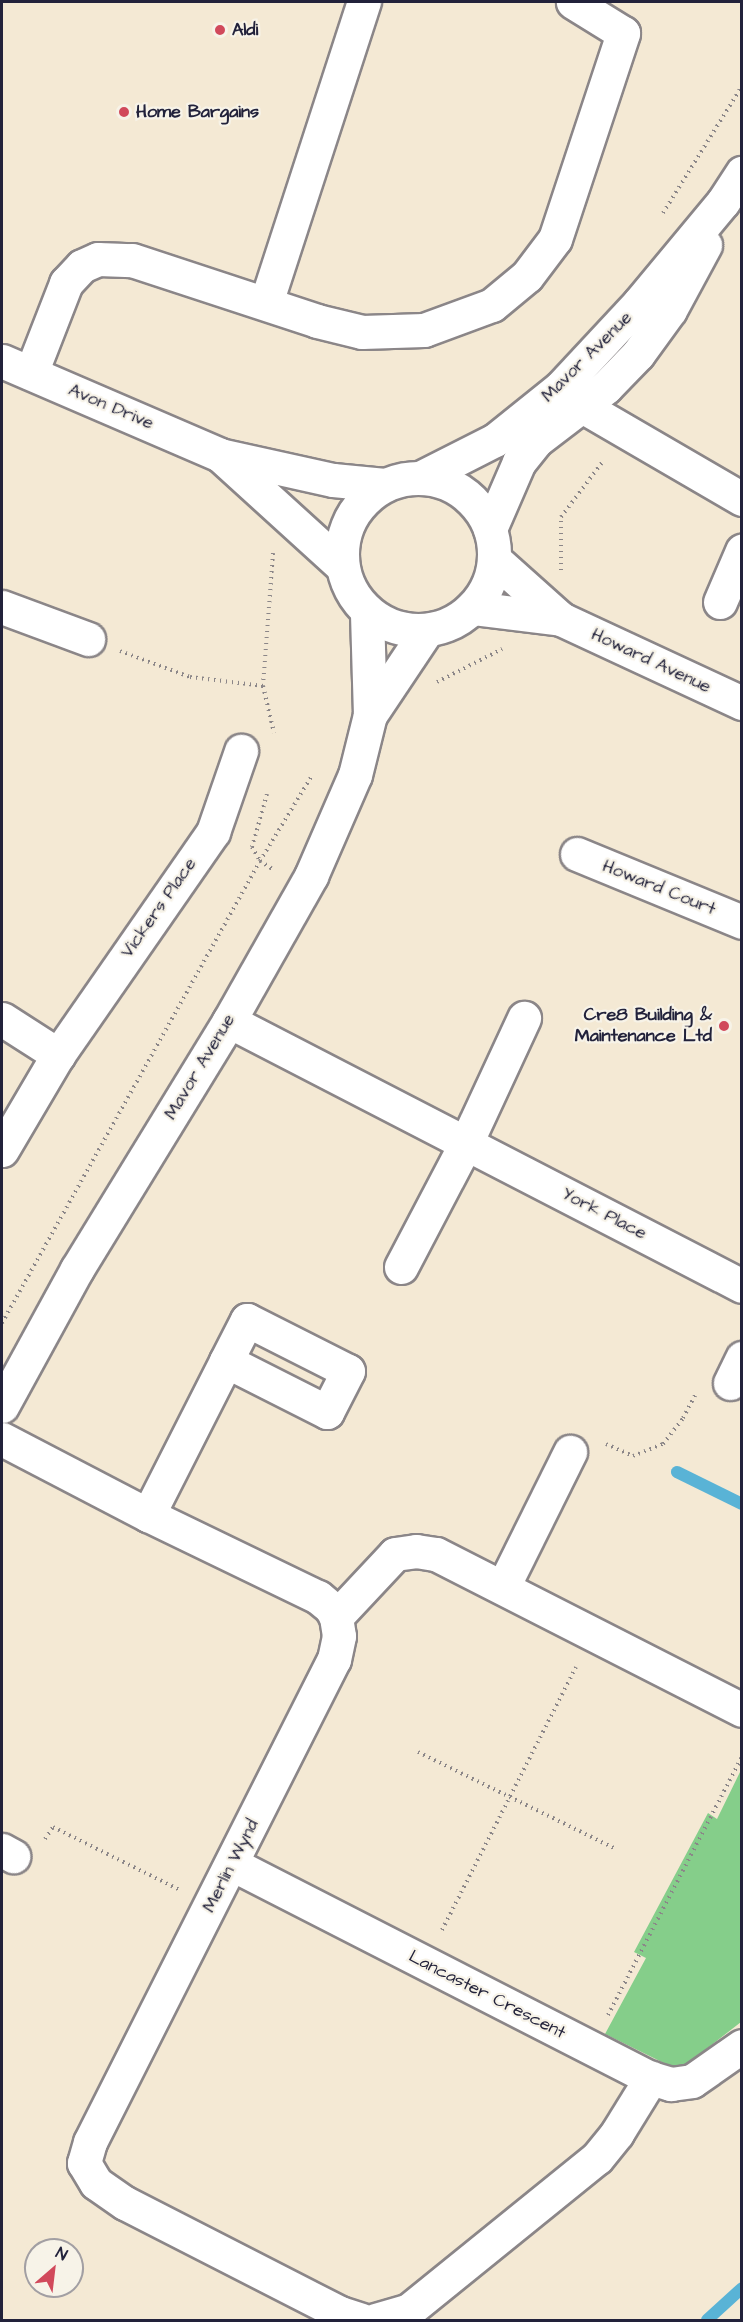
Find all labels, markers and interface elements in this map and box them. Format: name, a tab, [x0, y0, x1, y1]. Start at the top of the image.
place label: Aldi	[232, 19, 258, 41]
marker: Aldi	[213, 23, 227, 37]
place label: Home Bargains	[136, 101, 259, 123]
marker: Home Bargains	[117, 105, 131, 119]
street label: Mavor Avenue	[537, 307, 637, 407]
street label: Avon Drive	[65, 379, 157, 435]
street label: Howard Avenue	[588, 624, 714, 698]
street label: Vickers Place	[117, 854, 201, 962]
street label: Howard Court	[599, 855, 719, 921]
place label: Cre8 Building & Maintenance Ltd	[575, 1005, 712, 1048]
street label: Mavor Avenue	[160, 1010, 240, 1124]
marker: Cre8 Building & Maintenance Ltd	[717, 1019, 731, 1033]
street label: York Place	[558, 1183, 650, 1245]
street label: Merlin Wynd	[198, 1816, 264, 1916]
street label: Lancaster Crescent	[405, 1946, 569, 2044]
north arrow	[24, 2238, 84, 2298]
text: N	[52, 2242, 71, 2266]

